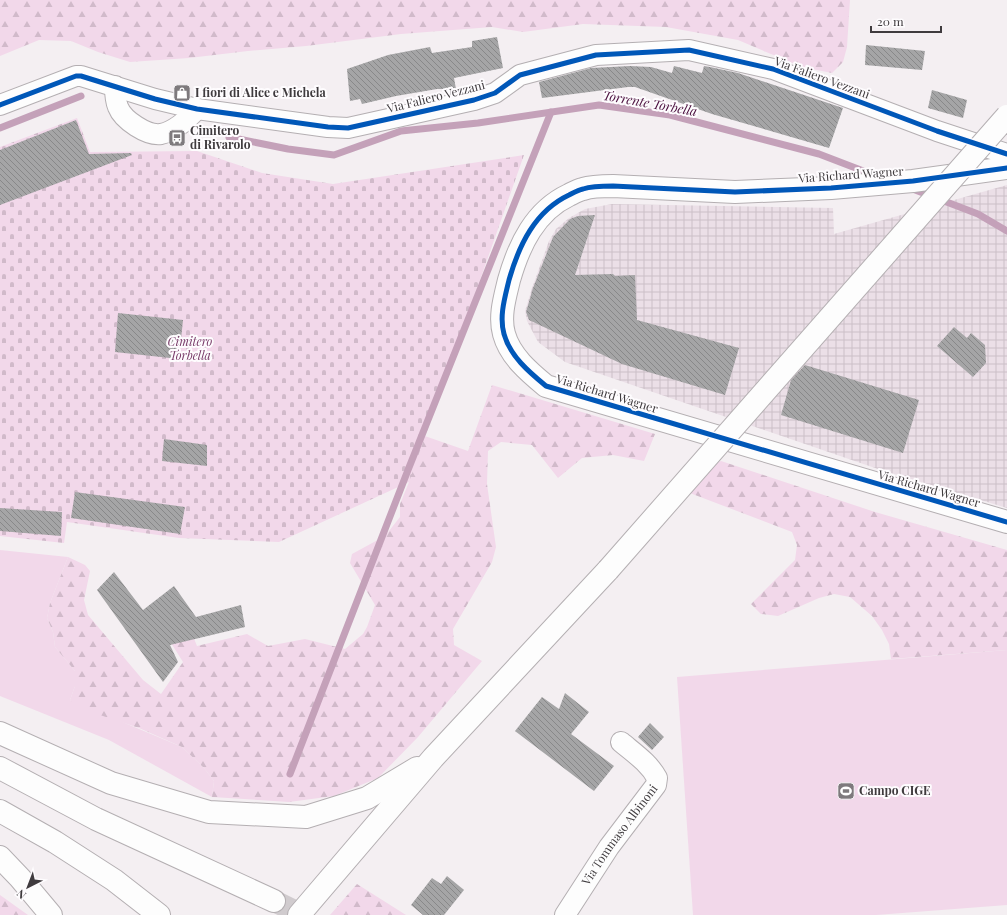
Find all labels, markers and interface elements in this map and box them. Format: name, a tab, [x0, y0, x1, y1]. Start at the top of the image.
scale bar	[871, 8, 941, 34]
text: 20 m	[877, 13, 904, 29]
street label: Via Faliero Vezzani	[771, 52, 873, 102]
street label: Via Faliero Vezzani	[384, 76, 487, 116]
shop icon: I fiori di Alice e Michela	[172, 83, 192, 103]
place label: I fiori di Alice e Michela	[195, 84, 327, 100]
water label: Torrente Torbella	[602, 86, 699, 119]
place label: Cimitero di Rivarolo	[190, 122, 251, 152]
bus stop icon: Cimitero di Rivarolo	[167, 128, 187, 148]
street label: Via Richard Wagner	[797, 162, 905, 186]
park label: Cimitero Torbella	[168, 333, 213, 363]
street label: Via Richard Wagner	[554, 370, 661, 416]
street label: Via Richard Wagner	[875, 466, 983, 510]
street label: Via Tommaso Albinoni	[577, 780, 661, 889]
sports icon: Campo CIGE	[836, 781, 856, 801]
place label: Campo CIGE	[859, 782, 931, 798]
north arrow	[8, 867, 48, 907]
text: N	[13, 887, 29, 903]

